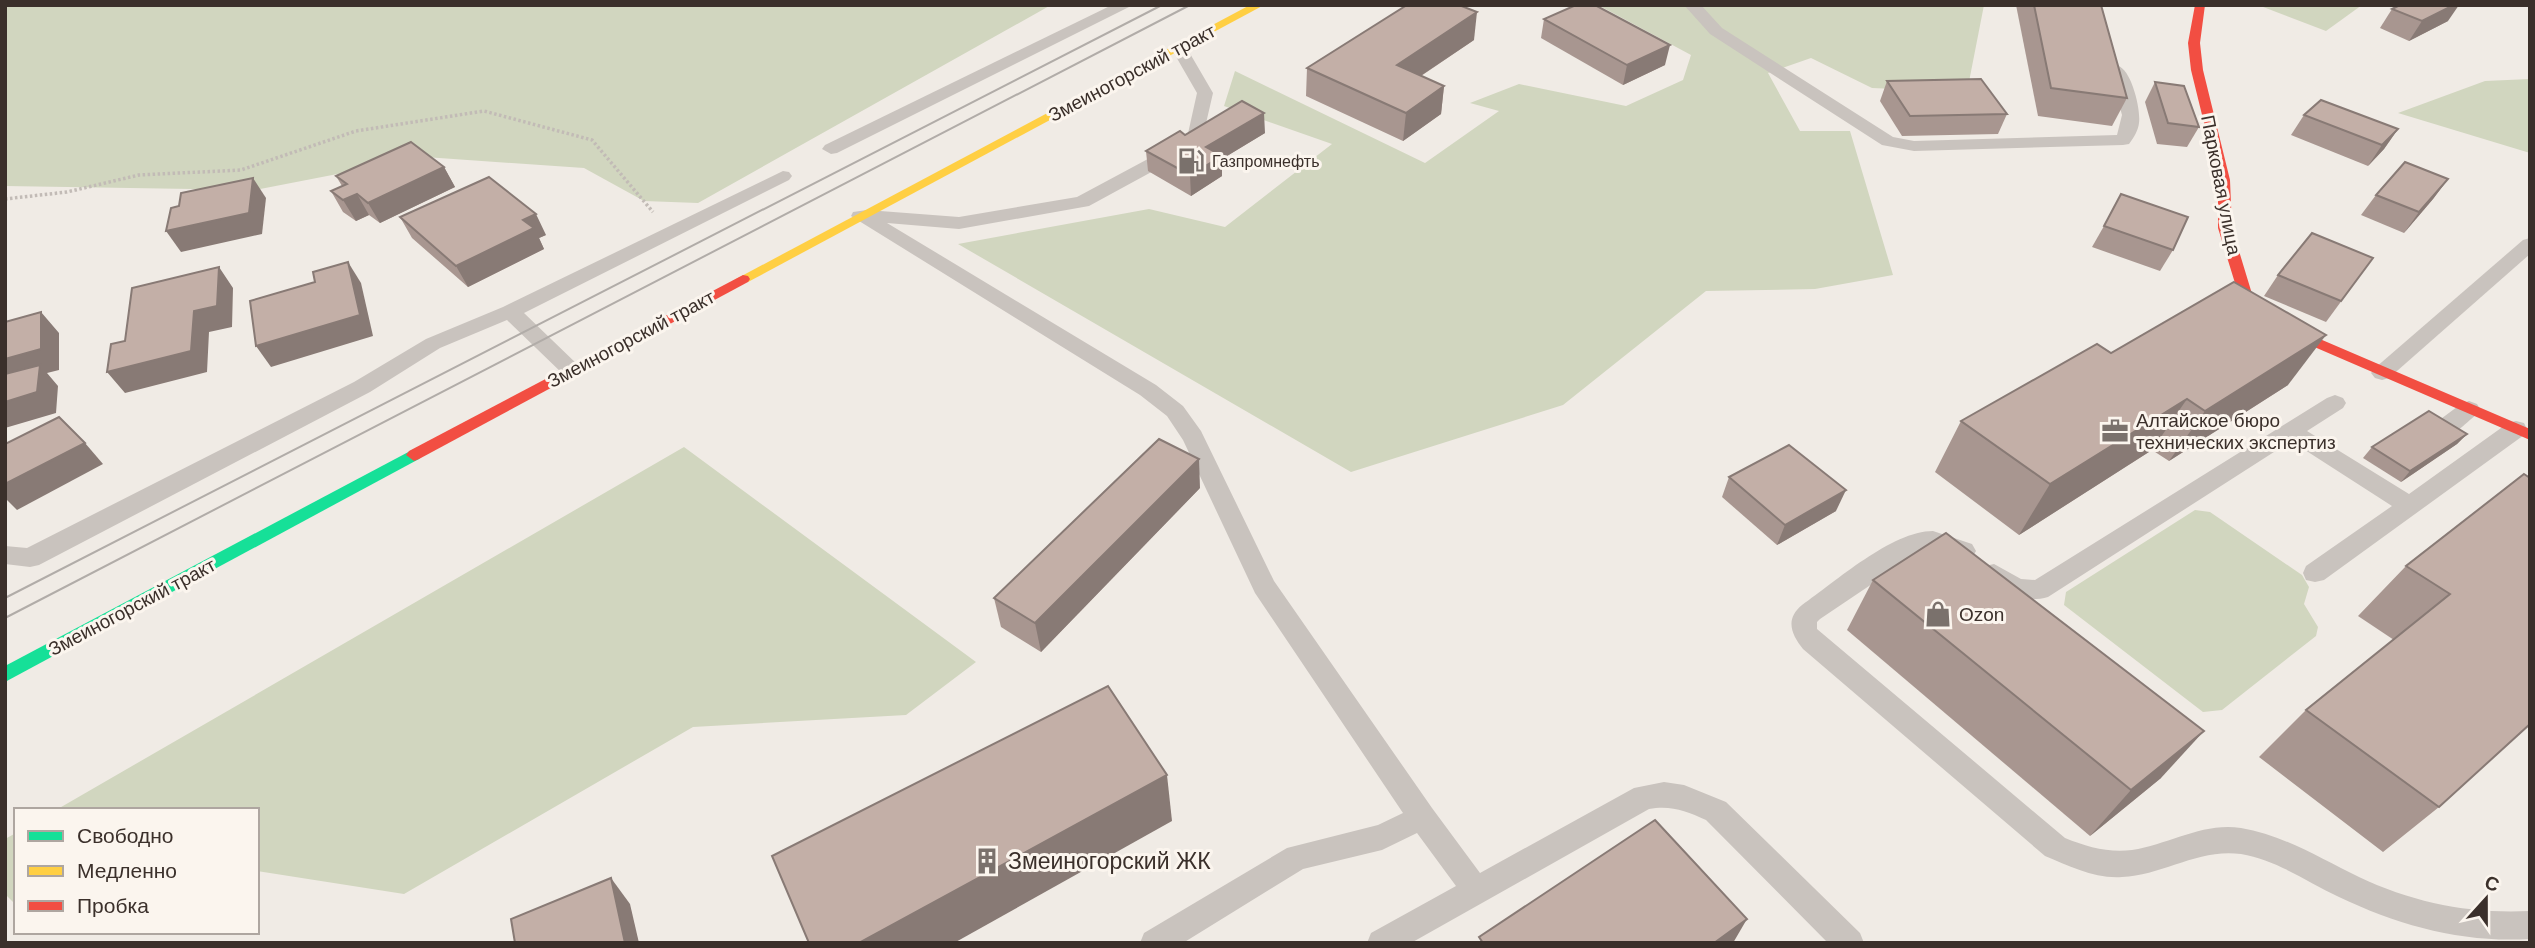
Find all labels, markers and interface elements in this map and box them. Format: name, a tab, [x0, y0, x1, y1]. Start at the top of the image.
street label: Змеиногорский тракт	[1045, 20, 1219, 126]
street label: Парковая улица	[2197, 113, 2245, 257]
fuel station icon: Газпромнефть	[1176, 146, 1206, 176]
place label: Газпромнефть	[1212, 153, 1320, 170]
street label: Змеиногорский тракт	[544, 286, 718, 392]
place label: Алтайское бюро технических экспертиз	[2136, 410, 2336, 453]
office icon: Алтайское бюро технических экспертиз	[2100, 416, 2130, 446]
street label: Змеиногорский тракт	[45, 554, 219, 660]
shop icon: Ozon	[1923, 599, 1953, 629]
place label: Ozon	[1959, 604, 2004, 625]
legend	[14, 808, 259, 934]
text: Свободно	[77, 824, 174, 847]
building icon: Змеиногорский ЖК	[972, 846, 1002, 876]
place label: Змеиногорский ЖК	[1008, 848, 1211, 874]
text: Медленно	[77, 859, 177, 882]
north arrow	[2451, 864, 2521, 934]
text: С	[2482, 871, 2502, 896]
text: Пробка	[77, 894, 149, 917]

